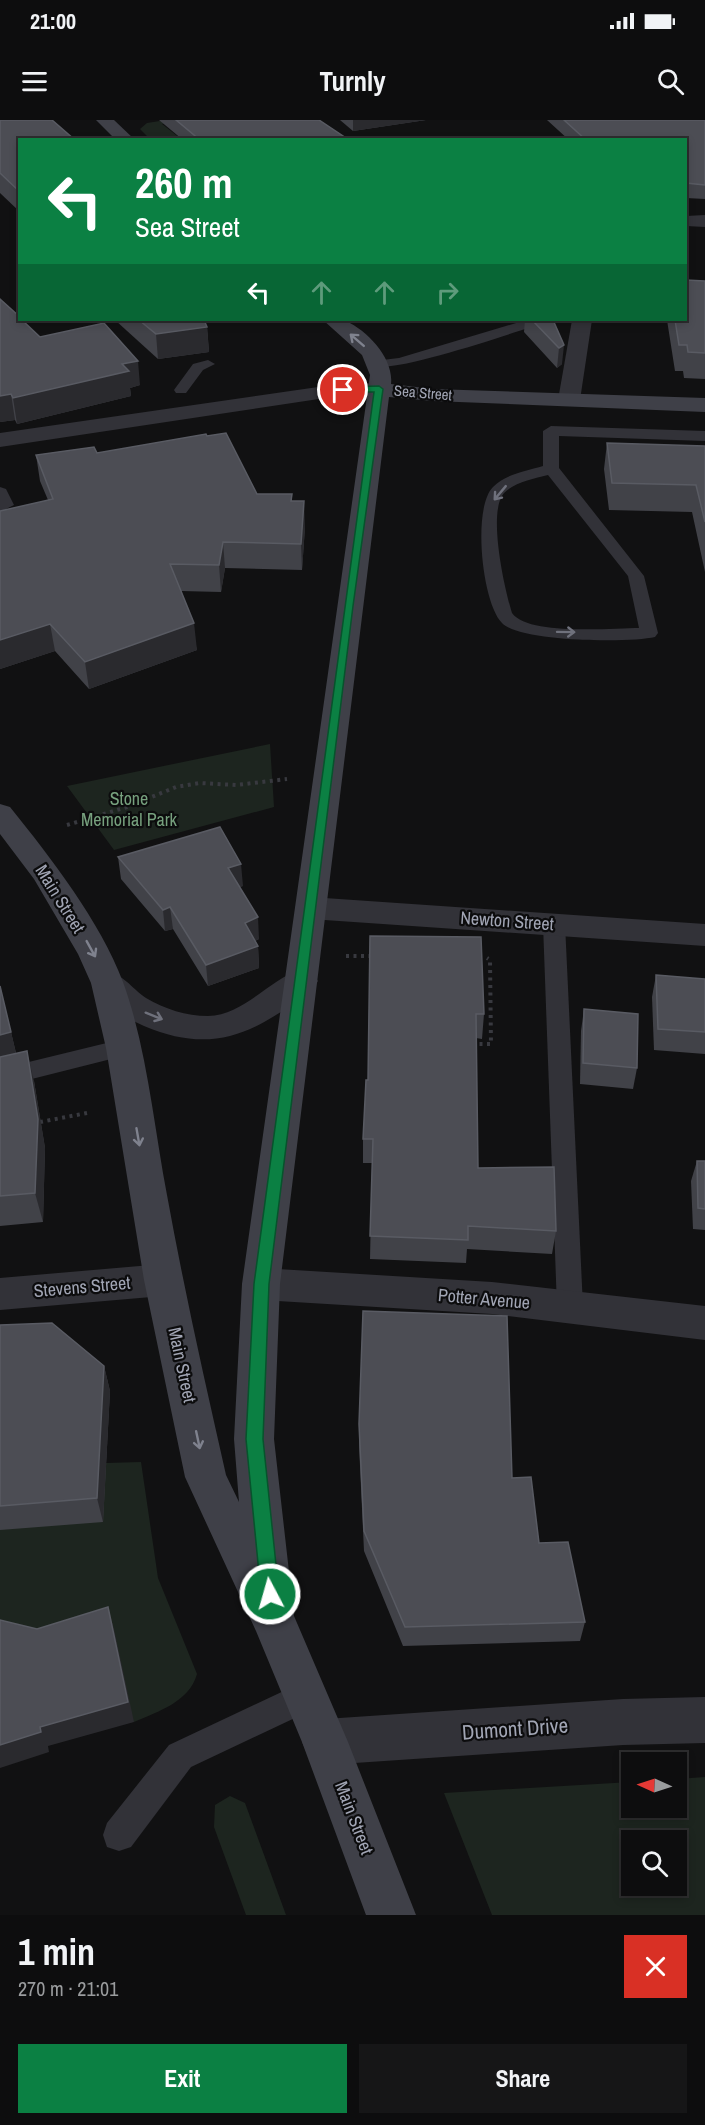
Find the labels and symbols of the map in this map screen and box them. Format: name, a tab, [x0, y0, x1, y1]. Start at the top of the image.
one-way arrow	[350, 333, 365, 347]
pin	[317, 364, 368, 415]
street label: Sea Street	[393, 380, 453, 406]
one-way arrow	[493, 485, 506, 501]
one-way arrow	[556, 626, 576, 638]
park label: Stone Memorial Park	[81, 786, 178, 832]
street label: Main Street	[30, 860, 91, 938]
street label: Newton Street	[460, 905, 555, 936]
one-way arrow	[85, 940, 97, 957]
one-way arrow	[145, 1011, 163, 1022]
one-way arrow	[133, 1127, 144, 1147]
street label: Stevens Street	[33, 1270, 131, 1303]
street label: Potter Avenue	[437, 1282, 531, 1315]
street label: Main Street	[162, 1325, 203, 1405]
one-way arrow	[193, 1430, 204, 1449]
position arrow	[238, 1562, 302, 1626]
street label: Dumont Drive	[461, 1710, 569, 1747]
north arrow	[621, 1752, 687, 1818]
street label: Main Street	[329, 1778, 380, 1858]

